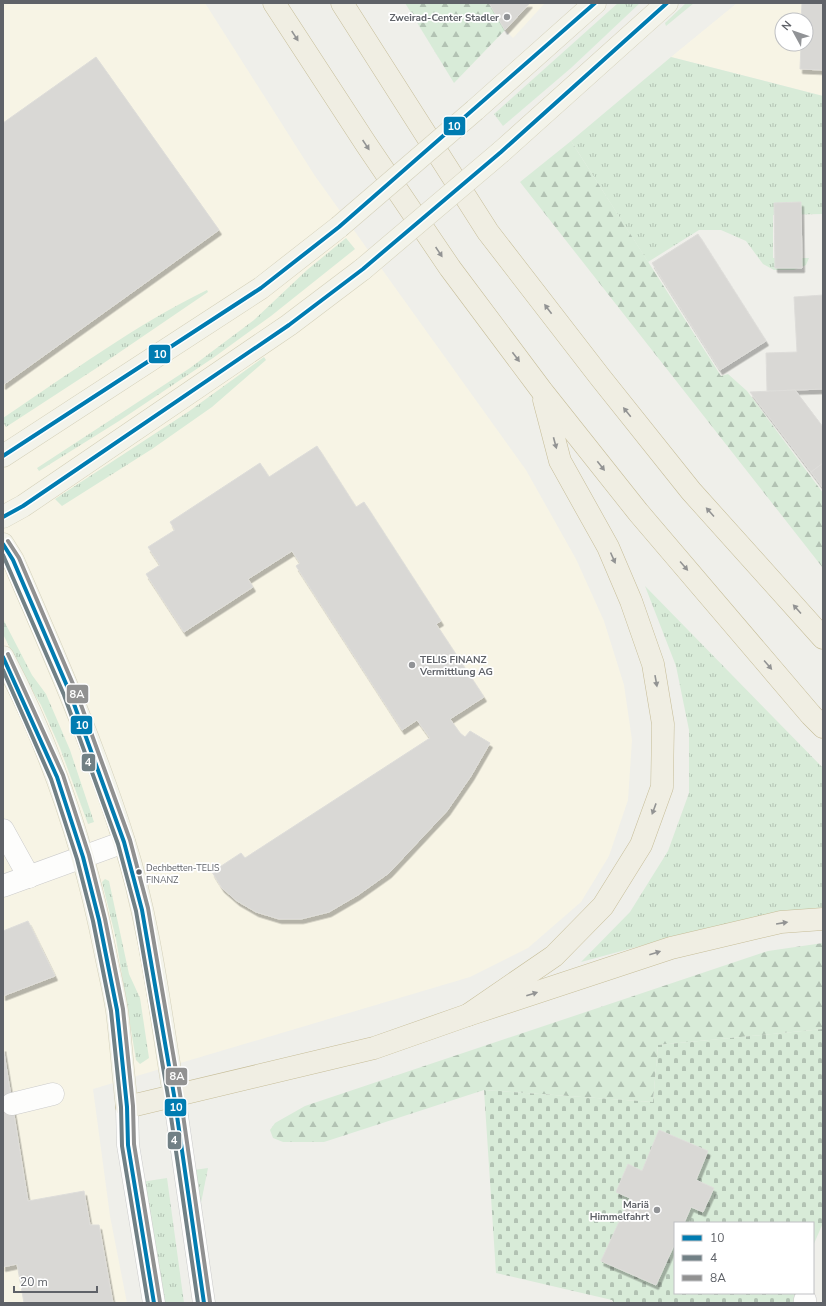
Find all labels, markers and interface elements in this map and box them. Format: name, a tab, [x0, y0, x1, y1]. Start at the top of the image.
place label: Zweirad-Center Stadler	[390, 11, 499, 25]
marker: Zweirad-Center Stadler	[502, 12, 512, 22]
north arrow	[774, 12, 814, 52]
text: N	[778, 18, 795, 34]
one-way arrow	[292, 30, 299, 42]
line badge: 10	[443, 116, 466, 136]
text: 10	[447, 119, 461, 134]
one-way arrow	[362, 140, 370, 150]
one-way arrow	[435, 247, 443, 258]
one-way arrow	[543, 304, 552, 315]
line badge: 10	[148, 344, 171, 364]
text: 10	[153, 347, 167, 362]
one-way arrow	[512, 352, 520, 363]
one-way arrow	[623, 406, 632, 417]
one-way arrow	[552, 437, 558, 449]
one-way arrow	[596, 460, 605, 471]
one-way arrow	[706, 508, 715, 517]
one-way arrow	[610, 553, 616, 564]
one-way arrow	[679, 561, 688, 571]
one-way arrow	[792, 604, 802, 614]
place label: TELIS FINANZ Vermittlung AG	[419, 653, 493, 679]
marker: TELIS FINANZ Vermittlung AG	[407, 660, 417, 670]
one-way arrow	[763, 660, 772, 669]
one-way arrow	[653, 675, 659, 687]
line badge: 8A	[66, 684, 89, 704]
text: 8A	[70, 687, 85, 702]
line badge: 10	[70, 715, 93, 735]
text: 10	[75, 718, 89, 733]
line badge: 4	[81, 753, 96, 772]
text: 4	[85, 755, 92, 770]
one-way arrow	[651, 803, 657, 815]
place label: Dechbetten-TELIS FINANZ	[146, 862, 220, 886]
marker: Dechbetten-TELIS FINANZ	[134, 867, 144, 877]
one-way arrow	[776, 920, 788, 926]
one-way arrow	[650, 950, 662, 956]
one-way arrow	[526, 990, 538, 996]
line badge: 8A	[165, 1067, 188, 1086]
text: 8A	[170, 1069, 185, 1084]
line badge: 10	[164, 1098, 187, 1117]
text: 10	[169, 1100, 183, 1115]
line badge: 4	[167, 1131, 182, 1150]
text: 4	[171, 1133, 178, 1148]
place label: Mariä Himmelfahrt	[590, 1198, 649, 1224]
marker: Mariä Himmelfahrt	[652, 1205, 662, 1215]
legend	[674, 1222, 814, 1294]
text: 10	[710, 1230, 724, 1246]
text: 4	[710, 1250, 717, 1266]
scale bar	[14, 1268, 97, 1294]
text: 8A	[710, 1270, 726, 1286]
text: 20 m	[20, 1274, 48, 1290]

